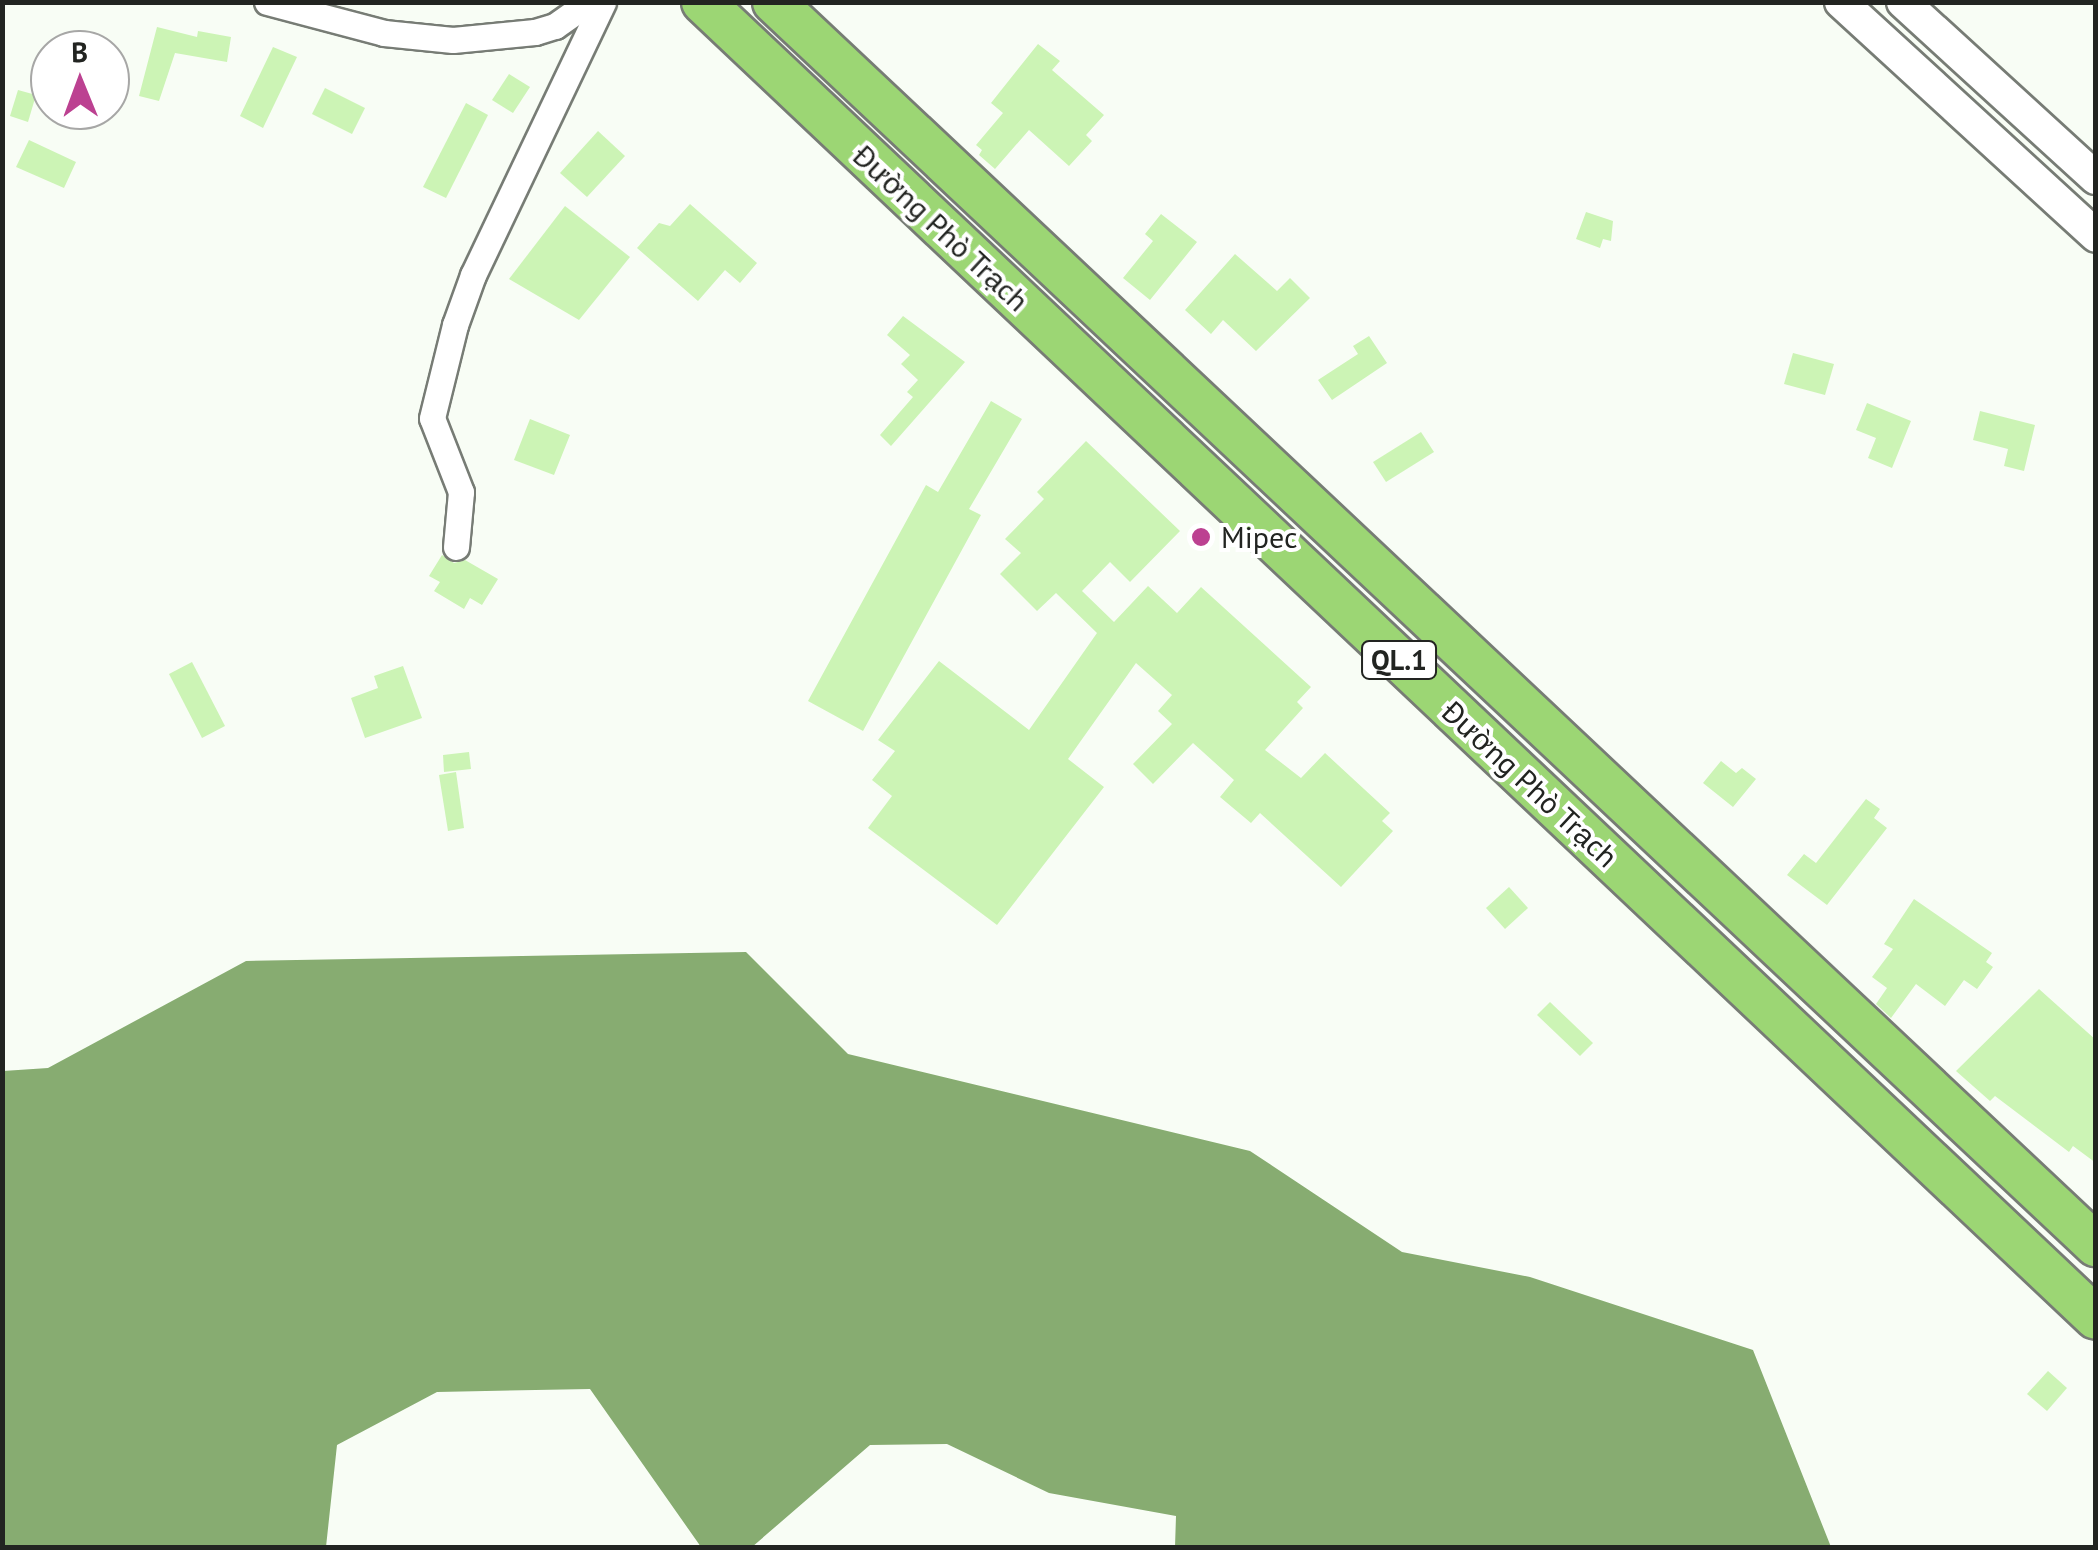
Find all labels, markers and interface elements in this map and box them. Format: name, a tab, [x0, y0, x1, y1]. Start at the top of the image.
north arrow	[30, 30, 130, 130]
text: B	[71, 33, 88, 70]
street label: Đường Phò Trạch	[845, 137, 1037, 319]
place label: Mipec	[1221, 519, 1297, 555]
marker: Mipec	[1190, 526, 1212, 548]
road number: QL.1	[1359, 637, 1439, 683]
street label: Đường Phò Trạch	[1434, 693, 1626, 875]

